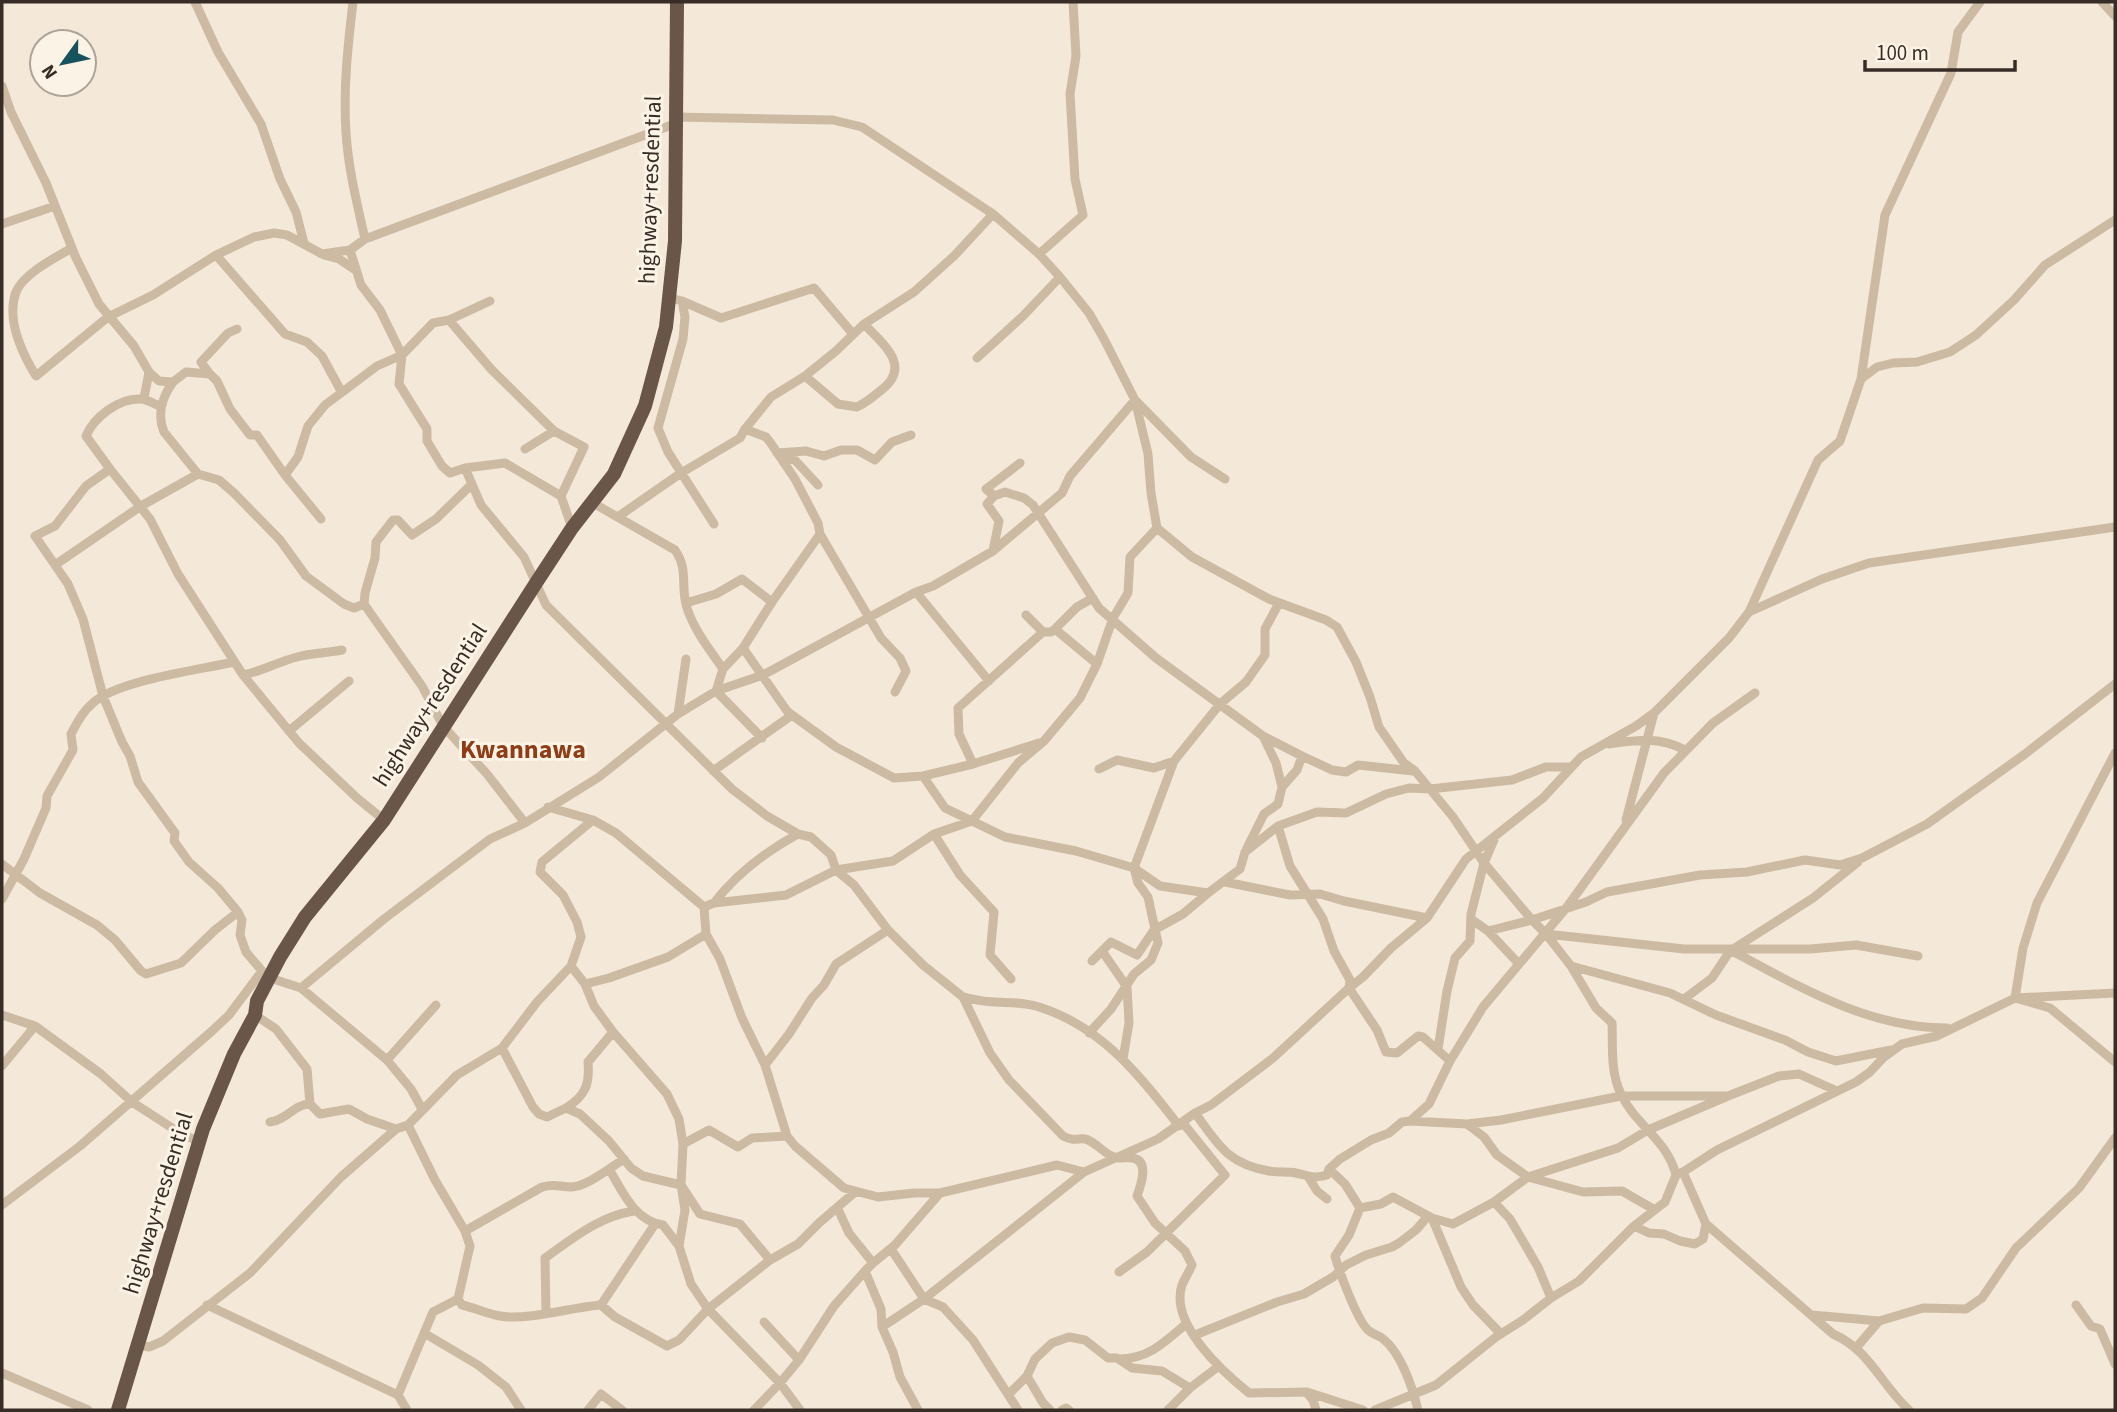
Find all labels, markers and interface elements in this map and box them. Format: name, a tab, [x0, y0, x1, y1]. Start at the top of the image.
north arrow	[28, 28, 98, 98]
scale bar	[1865, 28, 2016, 72]
text: 100 m	[1876, 38, 1929, 68]
text: N	[35, 59, 65, 84]
street label: highway+resdential	[630, 95, 670, 285]
street label: highway+resdential	[365, 617, 495, 793]
district label: Kwannawa	[460, 731, 586, 768]
street label: highway+resdential	[115, 1108, 201, 1298]

